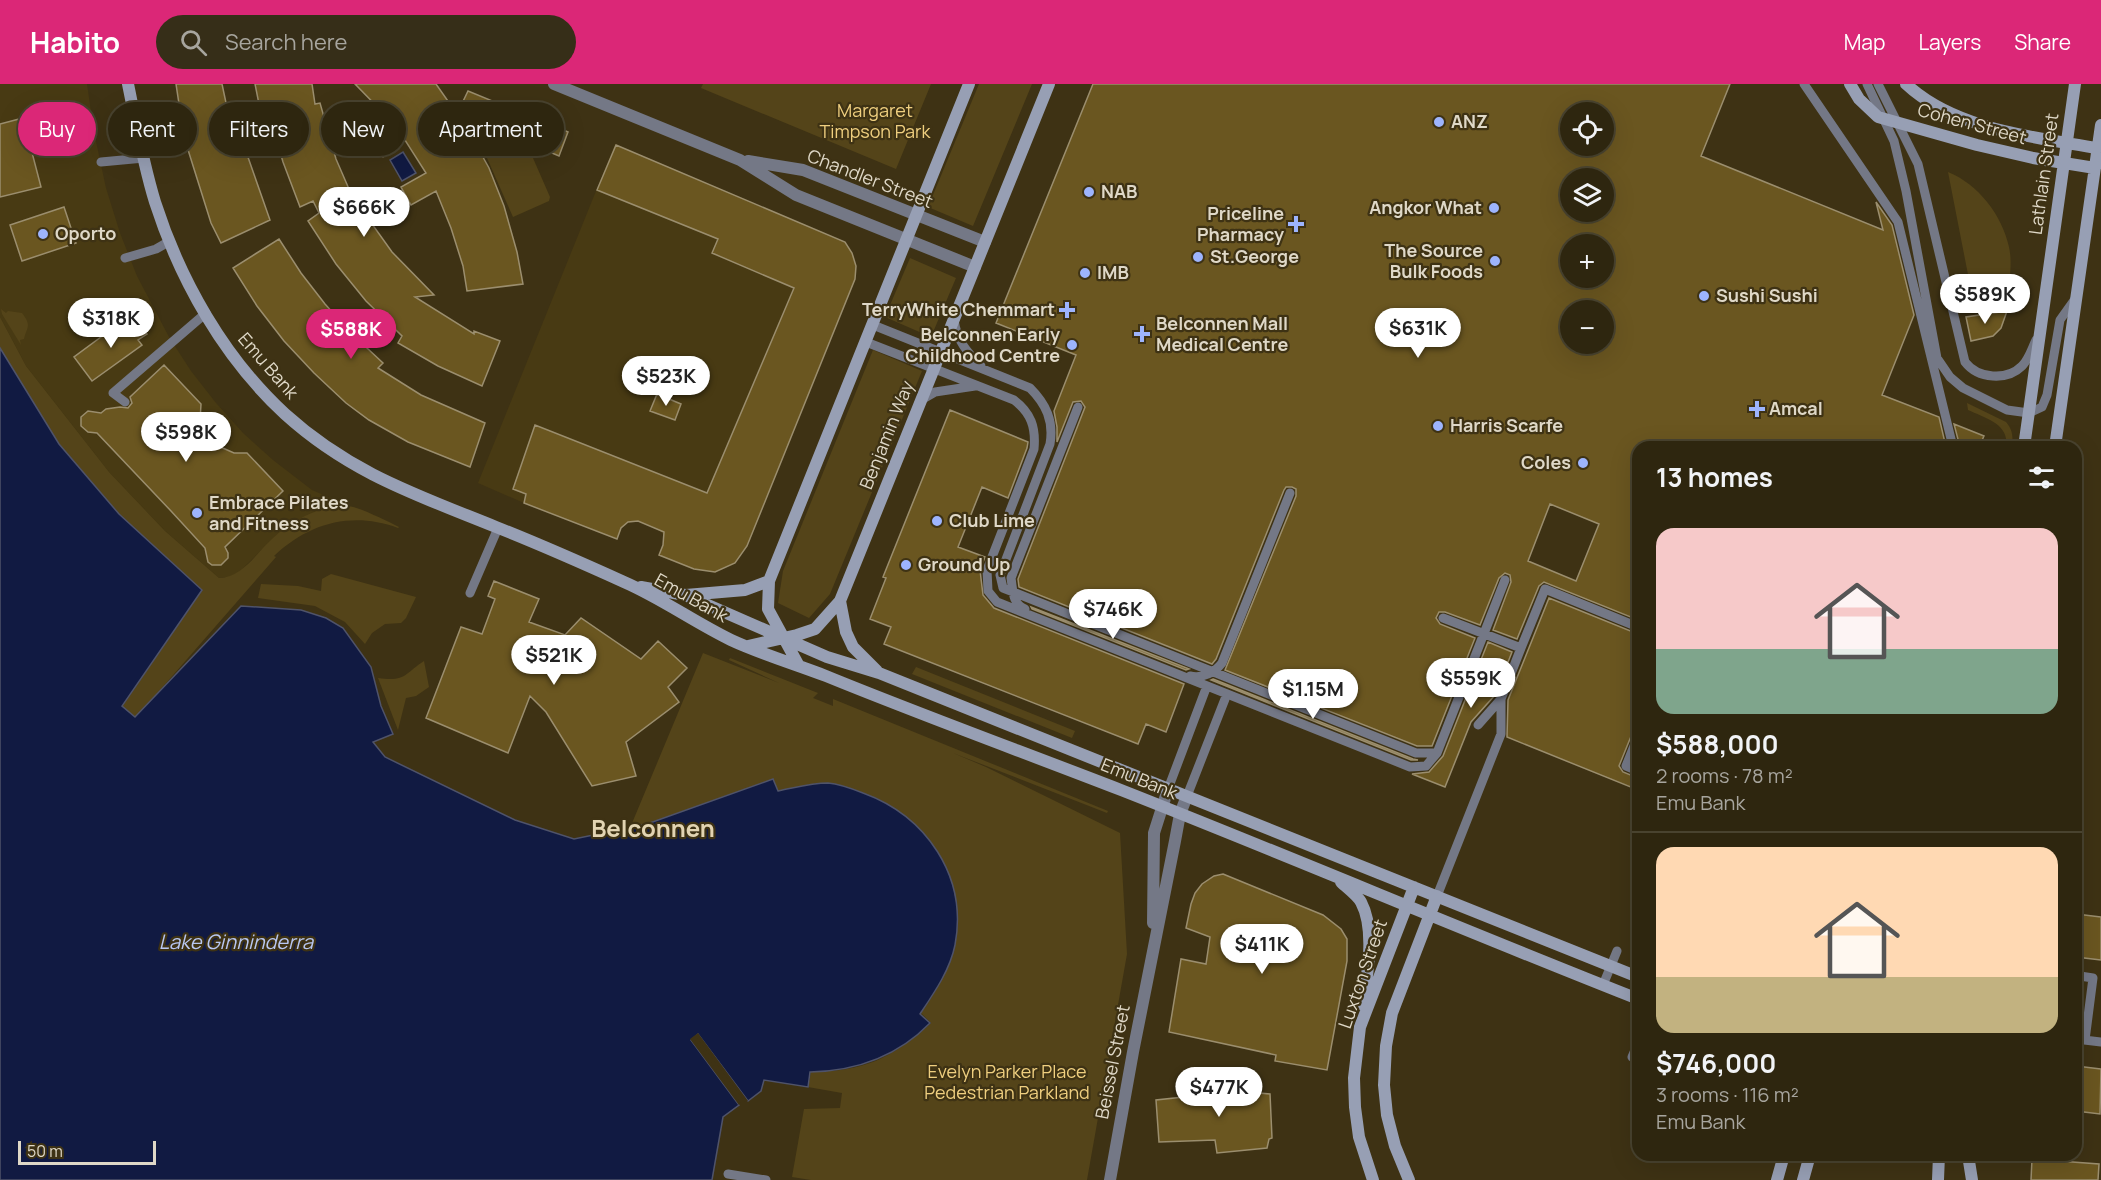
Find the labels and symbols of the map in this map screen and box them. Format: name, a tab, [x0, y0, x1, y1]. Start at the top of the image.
street label: Cohen Street	[1915, 97, 2029, 149]
park label: Margaret Timpson Park	[819, 98, 932, 143]
place label: ANZ	[1451, 109, 1488, 133]
street label: Lathlain Street	[2023, 111, 2063, 236]
marker: ANZ	[1432, 115, 1446, 129]
street label: Chandler Street	[804, 143, 937, 213]
place label: NAB	[1101, 179, 1137, 203]
marker: NAB	[1082, 185, 1096, 199]
pin: $666K	[322, 187, 406, 238]
place label: Angkor What	[1369, 195, 1482, 219]
place label: Priceline Pharmacy	[1197, 201, 1284, 246]
marker: Angkor What	[1487, 201, 1501, 215]
marker: Priceline Pharmacy	[1289, 217, 1303, 231]
place label: Oporto	[55, 221, 116, 245]
marker: Oporto	[36, 227, 50, 241]
place label: The Source Bulk Foods	[1384, 238, 1483, 283]
place label: St.George	[1210, 244, 1299, 268]
marker: St.George	[1191, 250, 1205, 264]
marker: The Source Bulk Foods	[1488, 254, 1502, 268]
place label: IMB	[1097, 260, 1129, 284]
marker: IMB	[1078, 266, 1092, 280]
pin: $589K	[1943, 274, 2027, 325]
place label: Sushi Sushi	[1716, 283, 1818, 307]
marker: Sushi Sushi	[1697, 289, 1711, 303]
place label: TerryWhite Chemmart	[862, 297, 1055, 321]
pin: $318K	[69, 298, 153, 349]
marker: TerryWhite Chemmart	[1060, 303, 1074, 317]
pin: $631K	[1376, 308, 1460, 359]
pin: $588K	[309, 309, 393, 360]
place label: Belconnen Mall Medical Centre	[1156, 311, 1289, 356]
place label: Belconnen Early Childhood Centre	[905, 322, 1060, 367]
marker: Belconnen Mall Medical Centre	[1133, 325, 1151, 343]
street label: Emu Bank	[233, 327, 305, 404]
marker: Belconnen Early Childhood Centre	[1065, 338, 1079, 352]
pin: $523K	[624, 356, 708, 407]
street label: Benjamin Way	[853, 376, 919, 493]
place label: Amcal	[1769, 396, 1823, 420]
marker: Amcal	[1750, 402, 1764, 416]
pin: $598K	[144, 412, 228, 463]
place label: Harris Scarfe	[1450, 413, 1563, 437]
marker: Harris Scarfe	[1431, 419, 1445, 433]
place label: Coles	[1521, 450, 1571, 474]
marker: Coles	[1576, 456, 1590, 470]
place label: Embrace Pilates and Fitness	[209, 490, 349, 535]
marker: Embrace Pilates and Fitness	[190, 506, 204, 520]
place label: Club Lime	[949, 508, 1035, 532]
marker: Club Lime	[930, 514, 944, 528]
place label: Ground Up	[918, 552, 1010, 576]
marker: Ground Up	[899, 558, 913, 572]
street label: Emu Bank	[650, 567, 733, 628]
pin: $746K	[1071, 589, 1155, 640]
pin: $521K	[512, 635, 596, 686]
pin: $559K	[1429, 658, 1513, 709]
pin: $1.15M	[1264, 669, 1362, 720]
street label: Emu Bank	[1098, 752, 1182, 805]
district label: Belconnen	[591, 811, 715, 844]
street label: Luxton Street	[1332, 916, 1392, 1031]
pin: $411K	[1220, 924, 1304, 975]
water label: Lake Ginninderra	[159, 928, 314, 955]
street label: Beissel Street	[1089, 1003, 1135, 1121]
park label: Evelyn Parker Place Pedestrian Parkland	[924, 1059, 1090, 1104]
pin: $477K	[1177, 1067, 1261, 1118]
scale bar	[18, 1138, 156, 1166]

